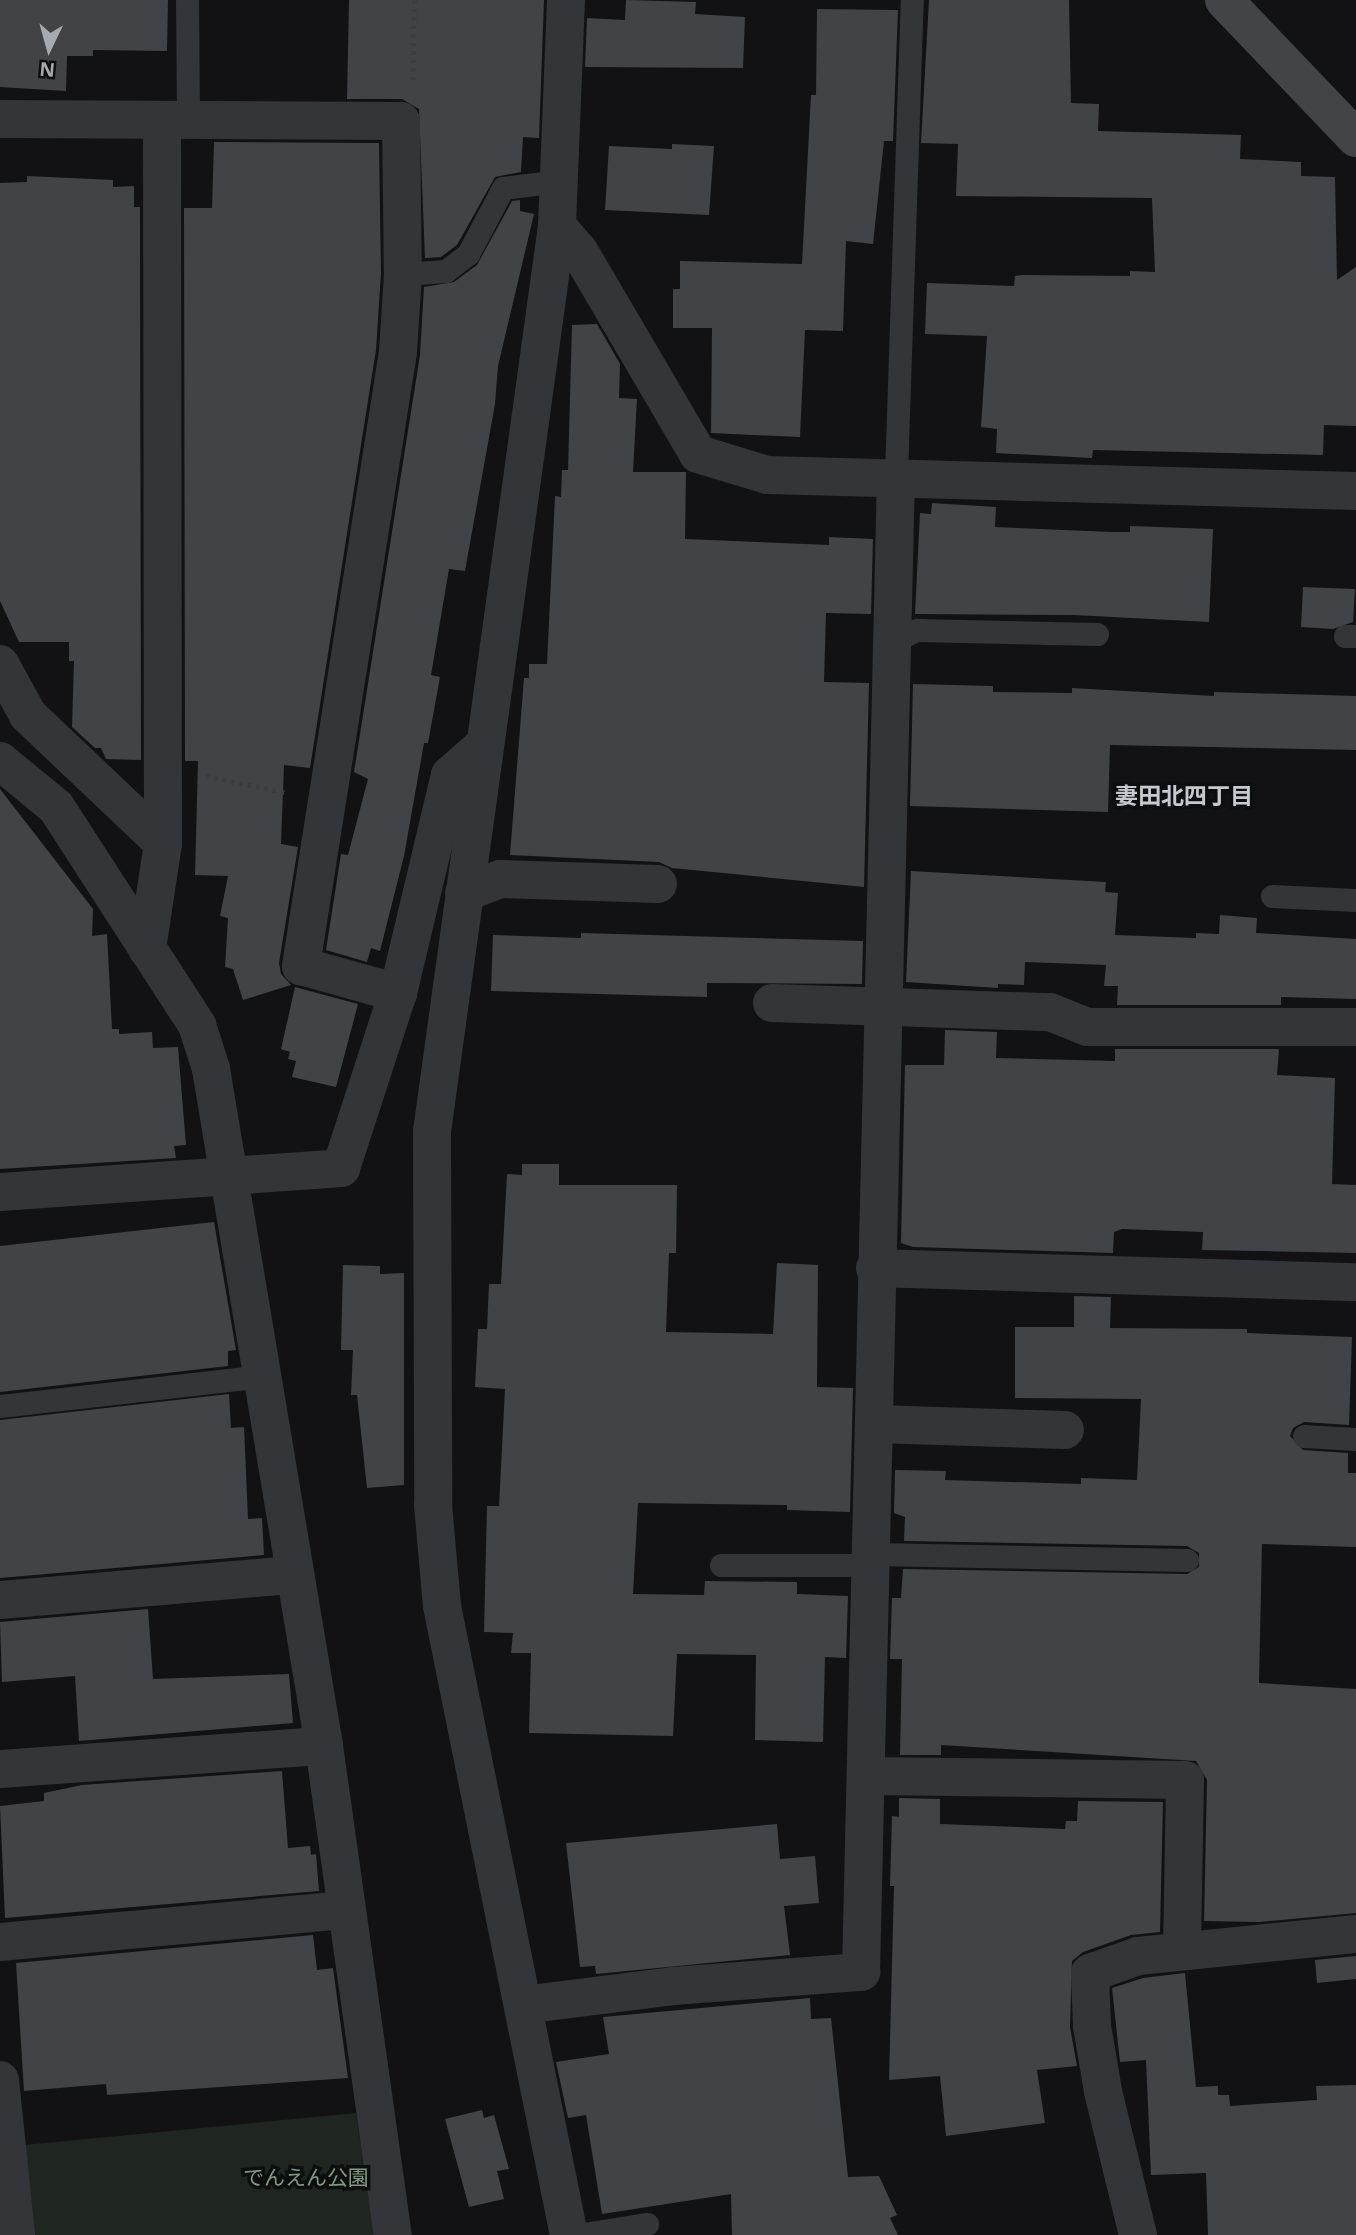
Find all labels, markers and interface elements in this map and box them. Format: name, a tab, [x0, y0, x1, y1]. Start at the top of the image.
north arrow	[14, 14, 84, 84]
text: N	[38, 56, 56, 84]
district label: 妻田北四丁目	[1115, 781, 1253, 809]
park label: でんえん公園	[243, 2164, 369, 2190]

